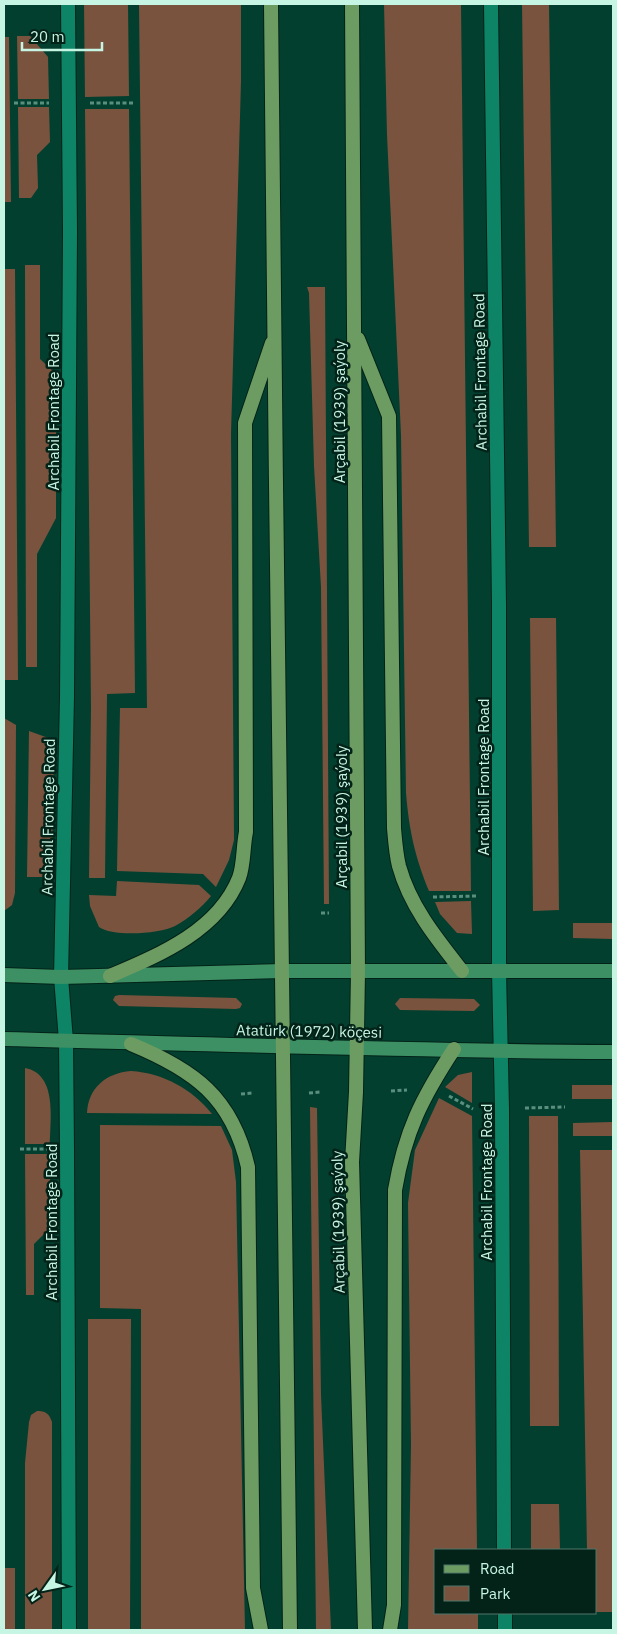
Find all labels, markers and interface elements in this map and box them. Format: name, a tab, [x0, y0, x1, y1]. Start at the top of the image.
scale bar	[22, 20, 102, 52]
text: 20 m	[30, 27, 65, 46]
street label: Archabil Frontage Road	[469, 293, 491, 451]
street label: Archabil Frontage Road	[44, 334, 63, 491]
street label: Arçabil (1939) şaýoly	[330, 340, 349, 483]
street label: Archabil Frontage Road	[474, 699, 493, 856]
street label: Archabil Frontage Road	[37, 738, 59, 896]
street label: Arçabil (1939) şaýoly	[332, 745, 351, 888]
street label: Atatürk (1972) köçesi	[236, 1020, 382, 1042]
street label: Archabil Frontage Road	[477, 1104, 496, 1261]
street label: Archabil Frontage Road	[42, 1144, 61, 1301]
street label: Arçabil (1939) şaýoly	[327, 1150, 349, 1294]
legend	[434, 1549, 597, 1614]
text: Road	[480, 1559, 515, 1578]
north arrow	[20, 1564, 70, 1614]
text: Park	[480, 1584, 510, 1603]
text: N	[24, 1587, 44, 1605]

